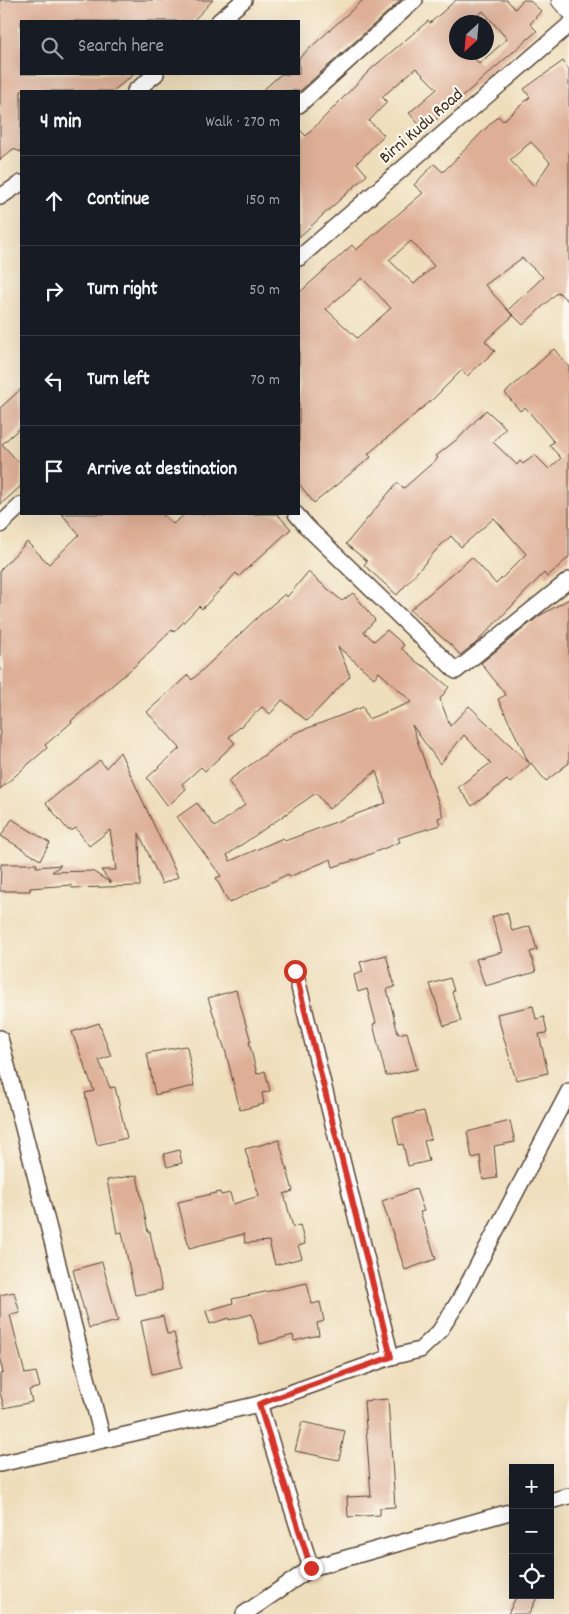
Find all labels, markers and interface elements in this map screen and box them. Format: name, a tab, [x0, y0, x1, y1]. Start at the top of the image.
north arrow	[449, 15, 494, 60]
search box	[20, 20, 300, 75]
icon: search	[38, 34, 66, 62]
text: Search here	[78, 34, 164, 61]
street label: Birni Kudu Road	[374, 83, 470, 171]
text: 4 min	[40, 108, 82, 138]
text: Walk · 270 m	[205, 111, 280, 134]
icon: ahead	[40, 187, 68, 215]
text: Continue	[87, 187, 149, 214]
text: 150 m	[246, 189, 280, 212]
icon: right	[40, 277, 68, 305]
text: Turn right	[87, 277, 158, 304]
text: 50 m	[249, 279, 280, 302]
icon: left	[40, 367, 68, 395]
text: Turn left	[87, 367, 150, 394]
text: 70 m	[250, 369, 280, 392]
icon: arrive	[40, 457, 68, 485]
text: Arrive at destination	[87, 457, 237, 484]
route start	[284, 960, 307, 983]
map controls	[509, 1464, 554, 1599]
button: +	[509, 1464, 554, 1509]
button: −	[509, 1509, 554, 1554]
button: locate	[509, 1554, 554, 1599]
route end	[300, 1557, 323, 1580]

